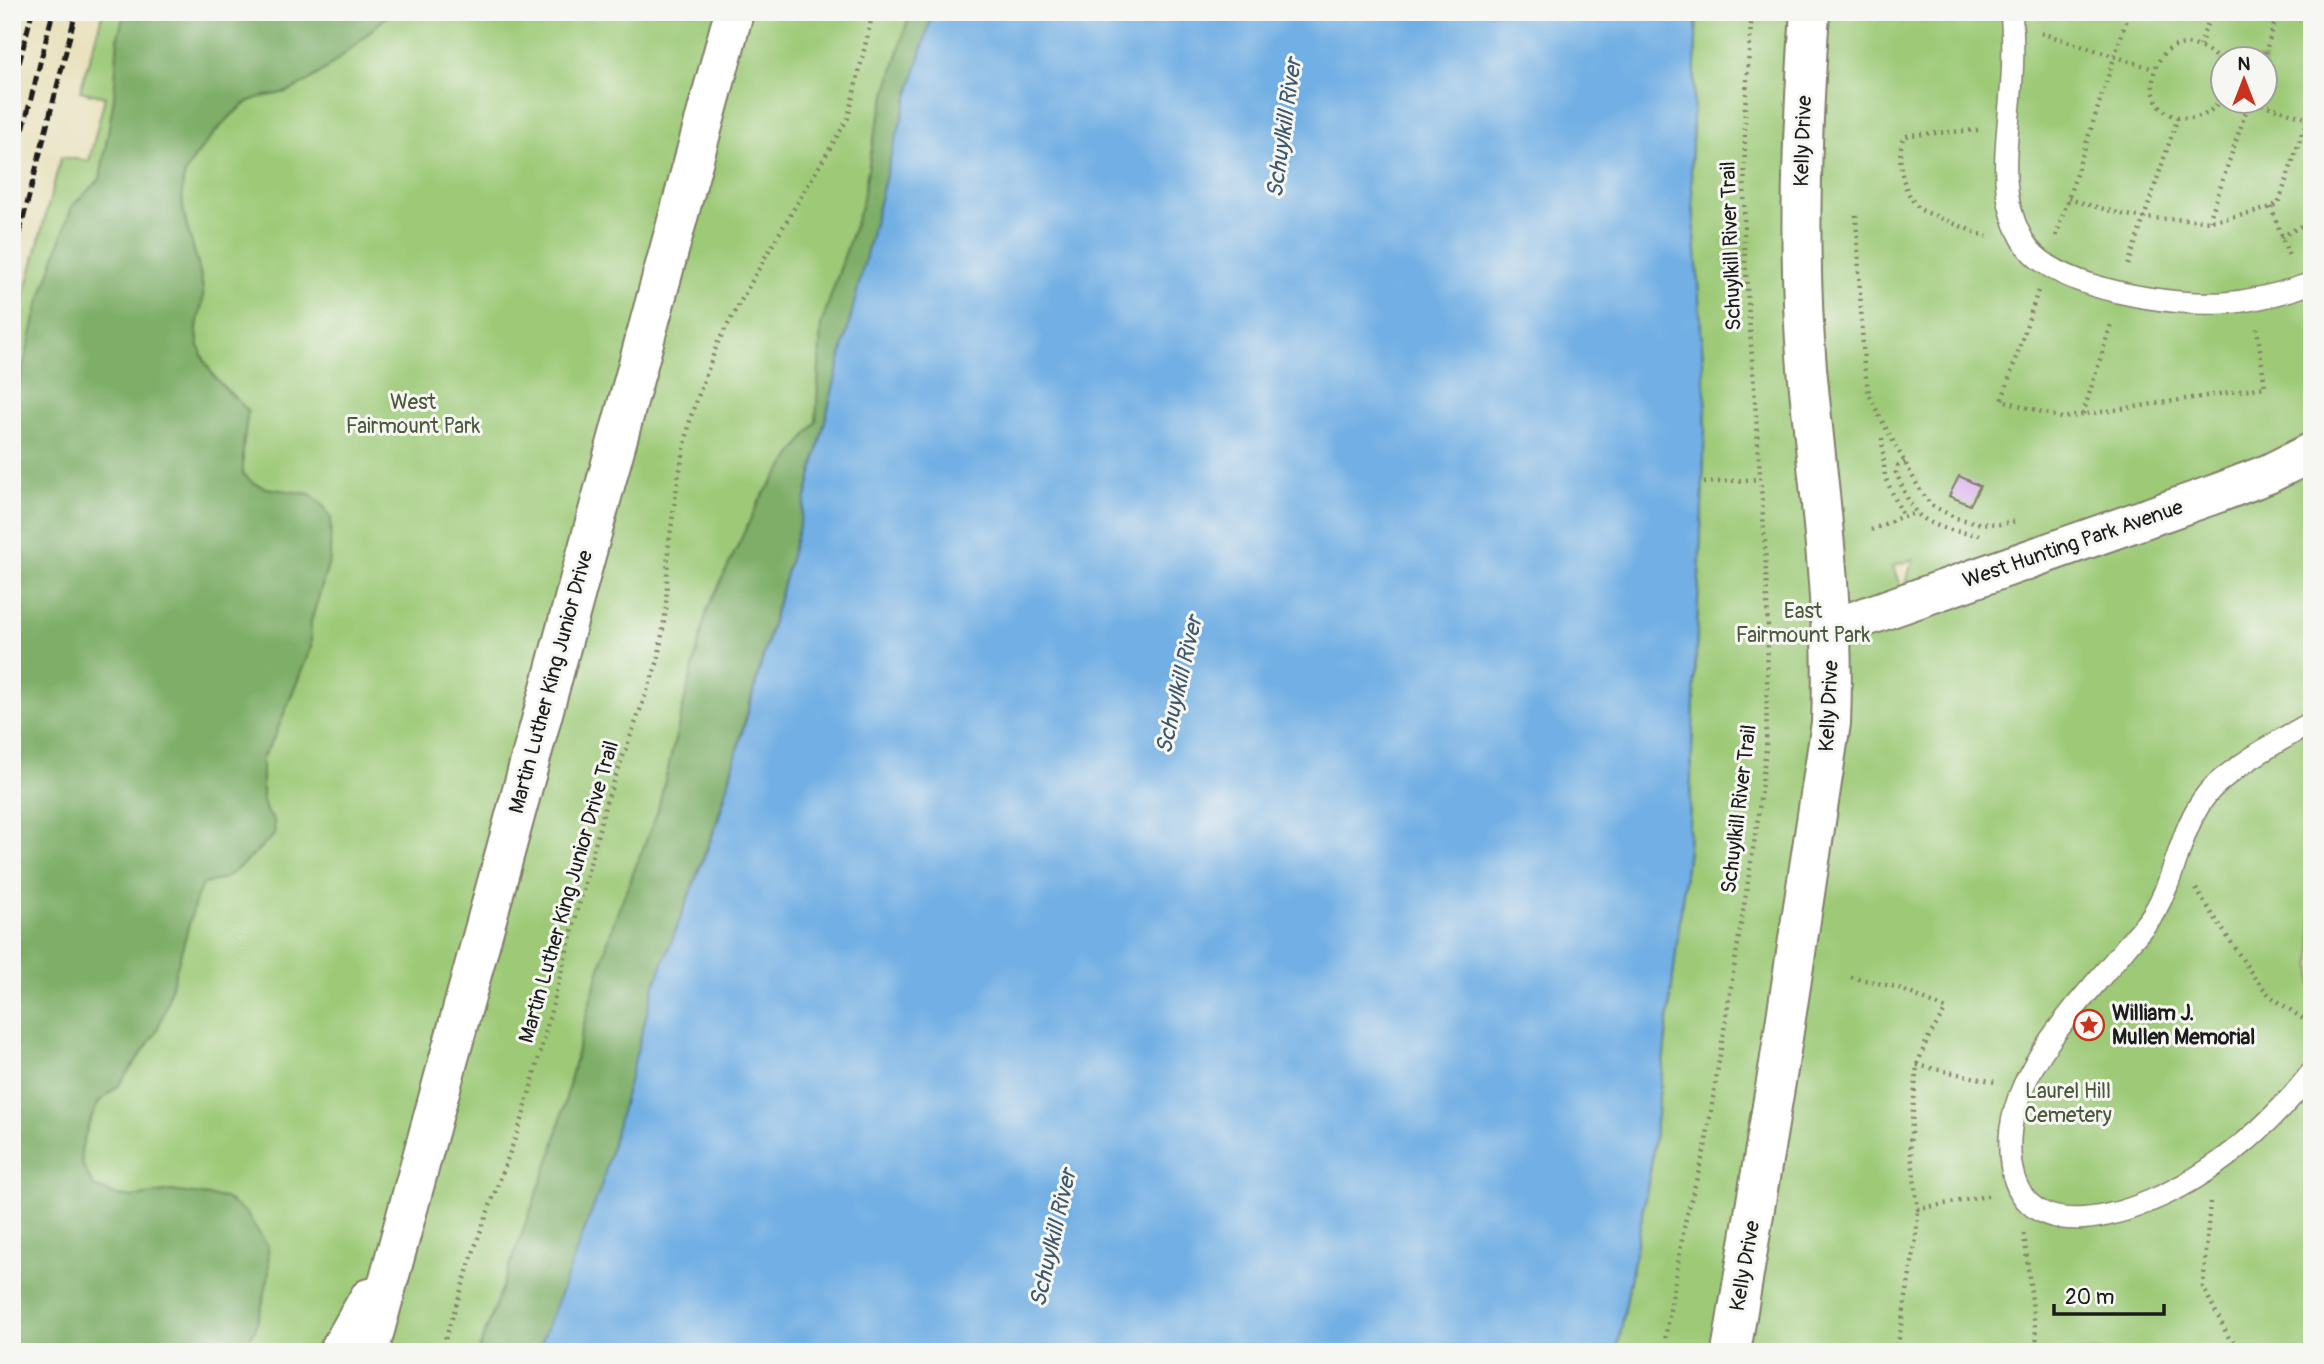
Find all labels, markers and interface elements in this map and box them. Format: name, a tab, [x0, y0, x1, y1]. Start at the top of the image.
north arrow	[2208, 46, 2278, 116]
text: N	[2238, 52, 2251, 76]
water label: Schuylkill River	[1260, 54, 1309, 200]
street label: Kelly Drive	[1788, 94, 1818, 187]
street label: Schuylkill River Trail	[1715, 161, 1747, 331]
park label: West Fairmount Park	[346, 389, 480, 440]
street label: West Hunting Park Avenue	[1959, 493, 2187, 594]
street label: Martin Luther King Junior Drive	[503, 547, 599, 817]
park label: East Fairmount Park	[1736, 598, 1870, 649]
water label: Schuylkill River	[1149, 611, 1210, 757]
street label: Kelly Drive	[1813, 659, 1845, 752]
street label: Schuylkill River Trail	[1715, 723, 1763, 895]
street label: Martin Luther King Junior Drive Trail	[513, 738, 625, 1046]
place label: William J. Mullen Memorial	[2112, 1000, 2255, 1051]
place icon: William J. Mullen Memorial	[2072, 1008, 2106, 1042]
park label: Laurel Hill Cemetery	[2024, 1078, 2112, 1129]
water label: Schuylkill River	[1023, 1164, 1084, 1310]
street label: Kelly Drive	[1724, 1218, 1766, 1313]
scale bar	[2054, 1273, 2165, 1317]
text: 20 m	[2065, 1284, 2114, 1311]

